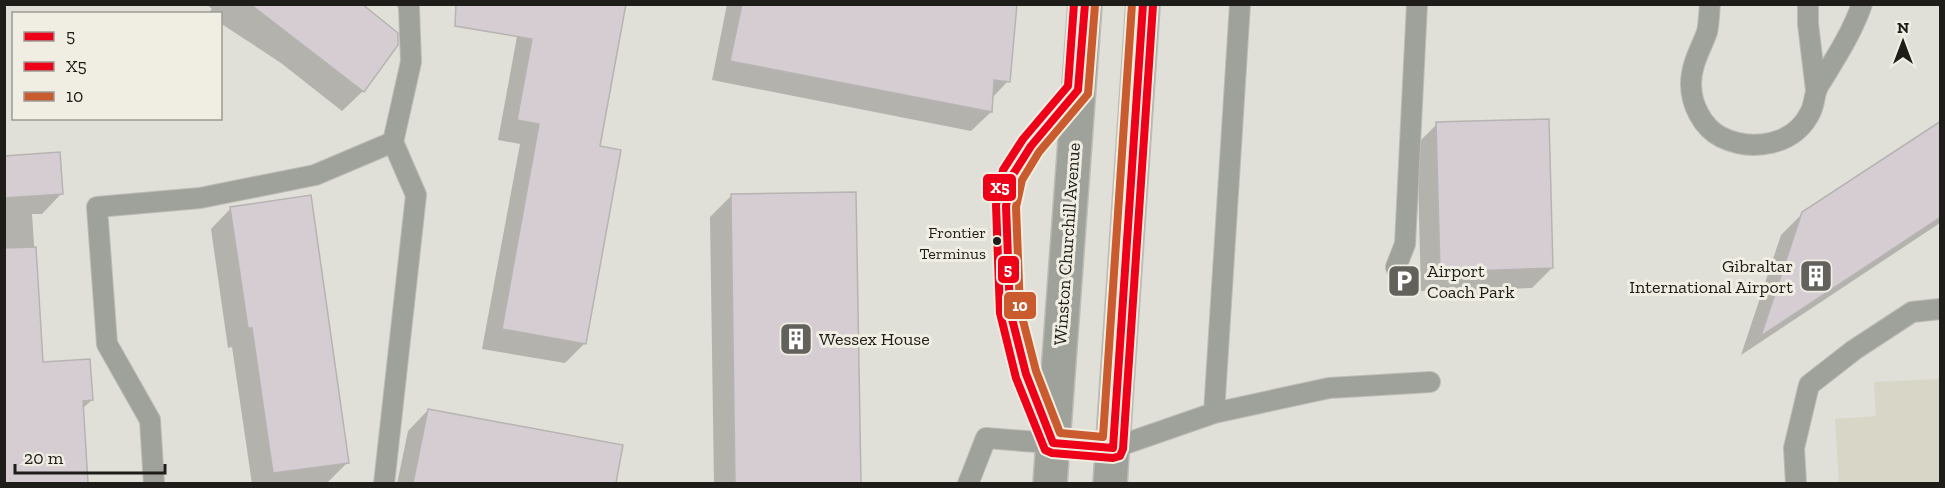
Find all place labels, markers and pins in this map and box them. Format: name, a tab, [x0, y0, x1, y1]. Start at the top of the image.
place label: Frontier Terminus	[919, 223, 986, 263]
marker: Frontier Terminus	[991, 235, 1003, 247]
place label: Gibraltar International Airport	[1629, 255, 1793, 298]
building icon: Gibraltar International Airport	[1798, 258, 1834, 294]
place label: Airport Coach Park	[1427, 260, 1515, 303]
parking icon: Airport Coach Park	[1386, 263, 1422, 299]
building icon: Wessex House	[778, 321, 814, 357]
place label: Wessex House	[819, 328, 930, 350]

